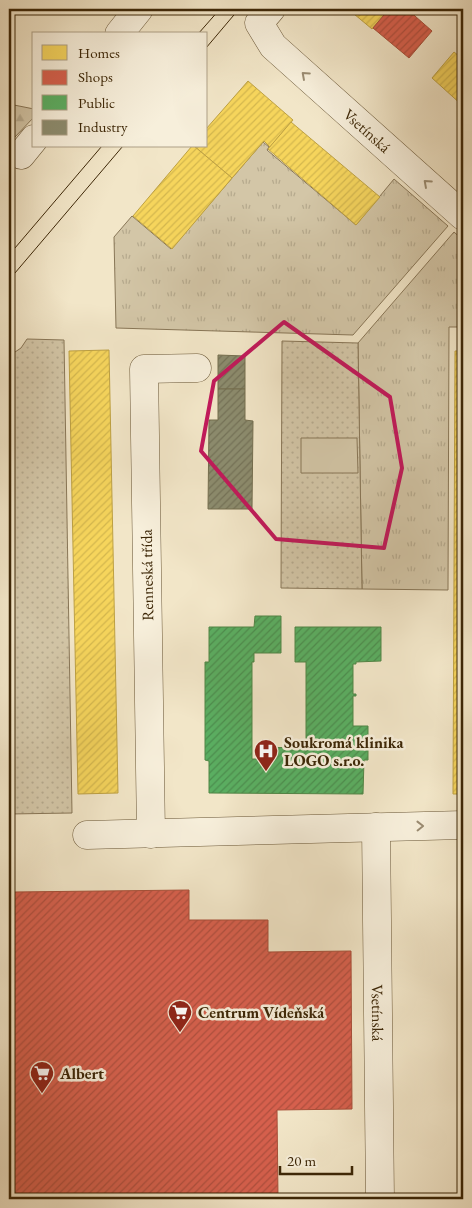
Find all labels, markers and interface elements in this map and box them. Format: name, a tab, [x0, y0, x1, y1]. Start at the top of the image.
legend	[32, 32, 208, 148]
text: Homes	[78, 43, 120, 62]
text: Shops	[78, 67, 113, 86]
one-way arrow	[302, 72, 311, 81]
text: Public	[78, 93, 115, 112]
street label: Vsetínská	[339, 104, 396, 158]
text: Industry	[78, 117, 128, 136]
one-way arrow	[423, 180, 432, 189]
street label: Renneská třída	[136, 528, 158, 621]
place label: Soukromá klinika LOGO s.r.o.	[284, 732, 404, 771]
hospital icon: Soukromá klinika LOGO s.r.o.	[253, 738, 279, 772]
one-way arrow	[416, 821, 424, 831]
street label: Vsetínská	[367, 984, 389, 1042]
supermarket icon: Centrum Vídeňská	[167, 999, 193, 1033]
place label: Centrum Vídeňská	[198, 1002, 325, 1023]
supermarket icon: Albert	[29, 1060, 55, 1094]
place label: Albert	[59, 1063, 104, 1084]
scale bar	[280, 1143, 352, 1175]
text: 20 m	[287, 1151, 316, 1170]

